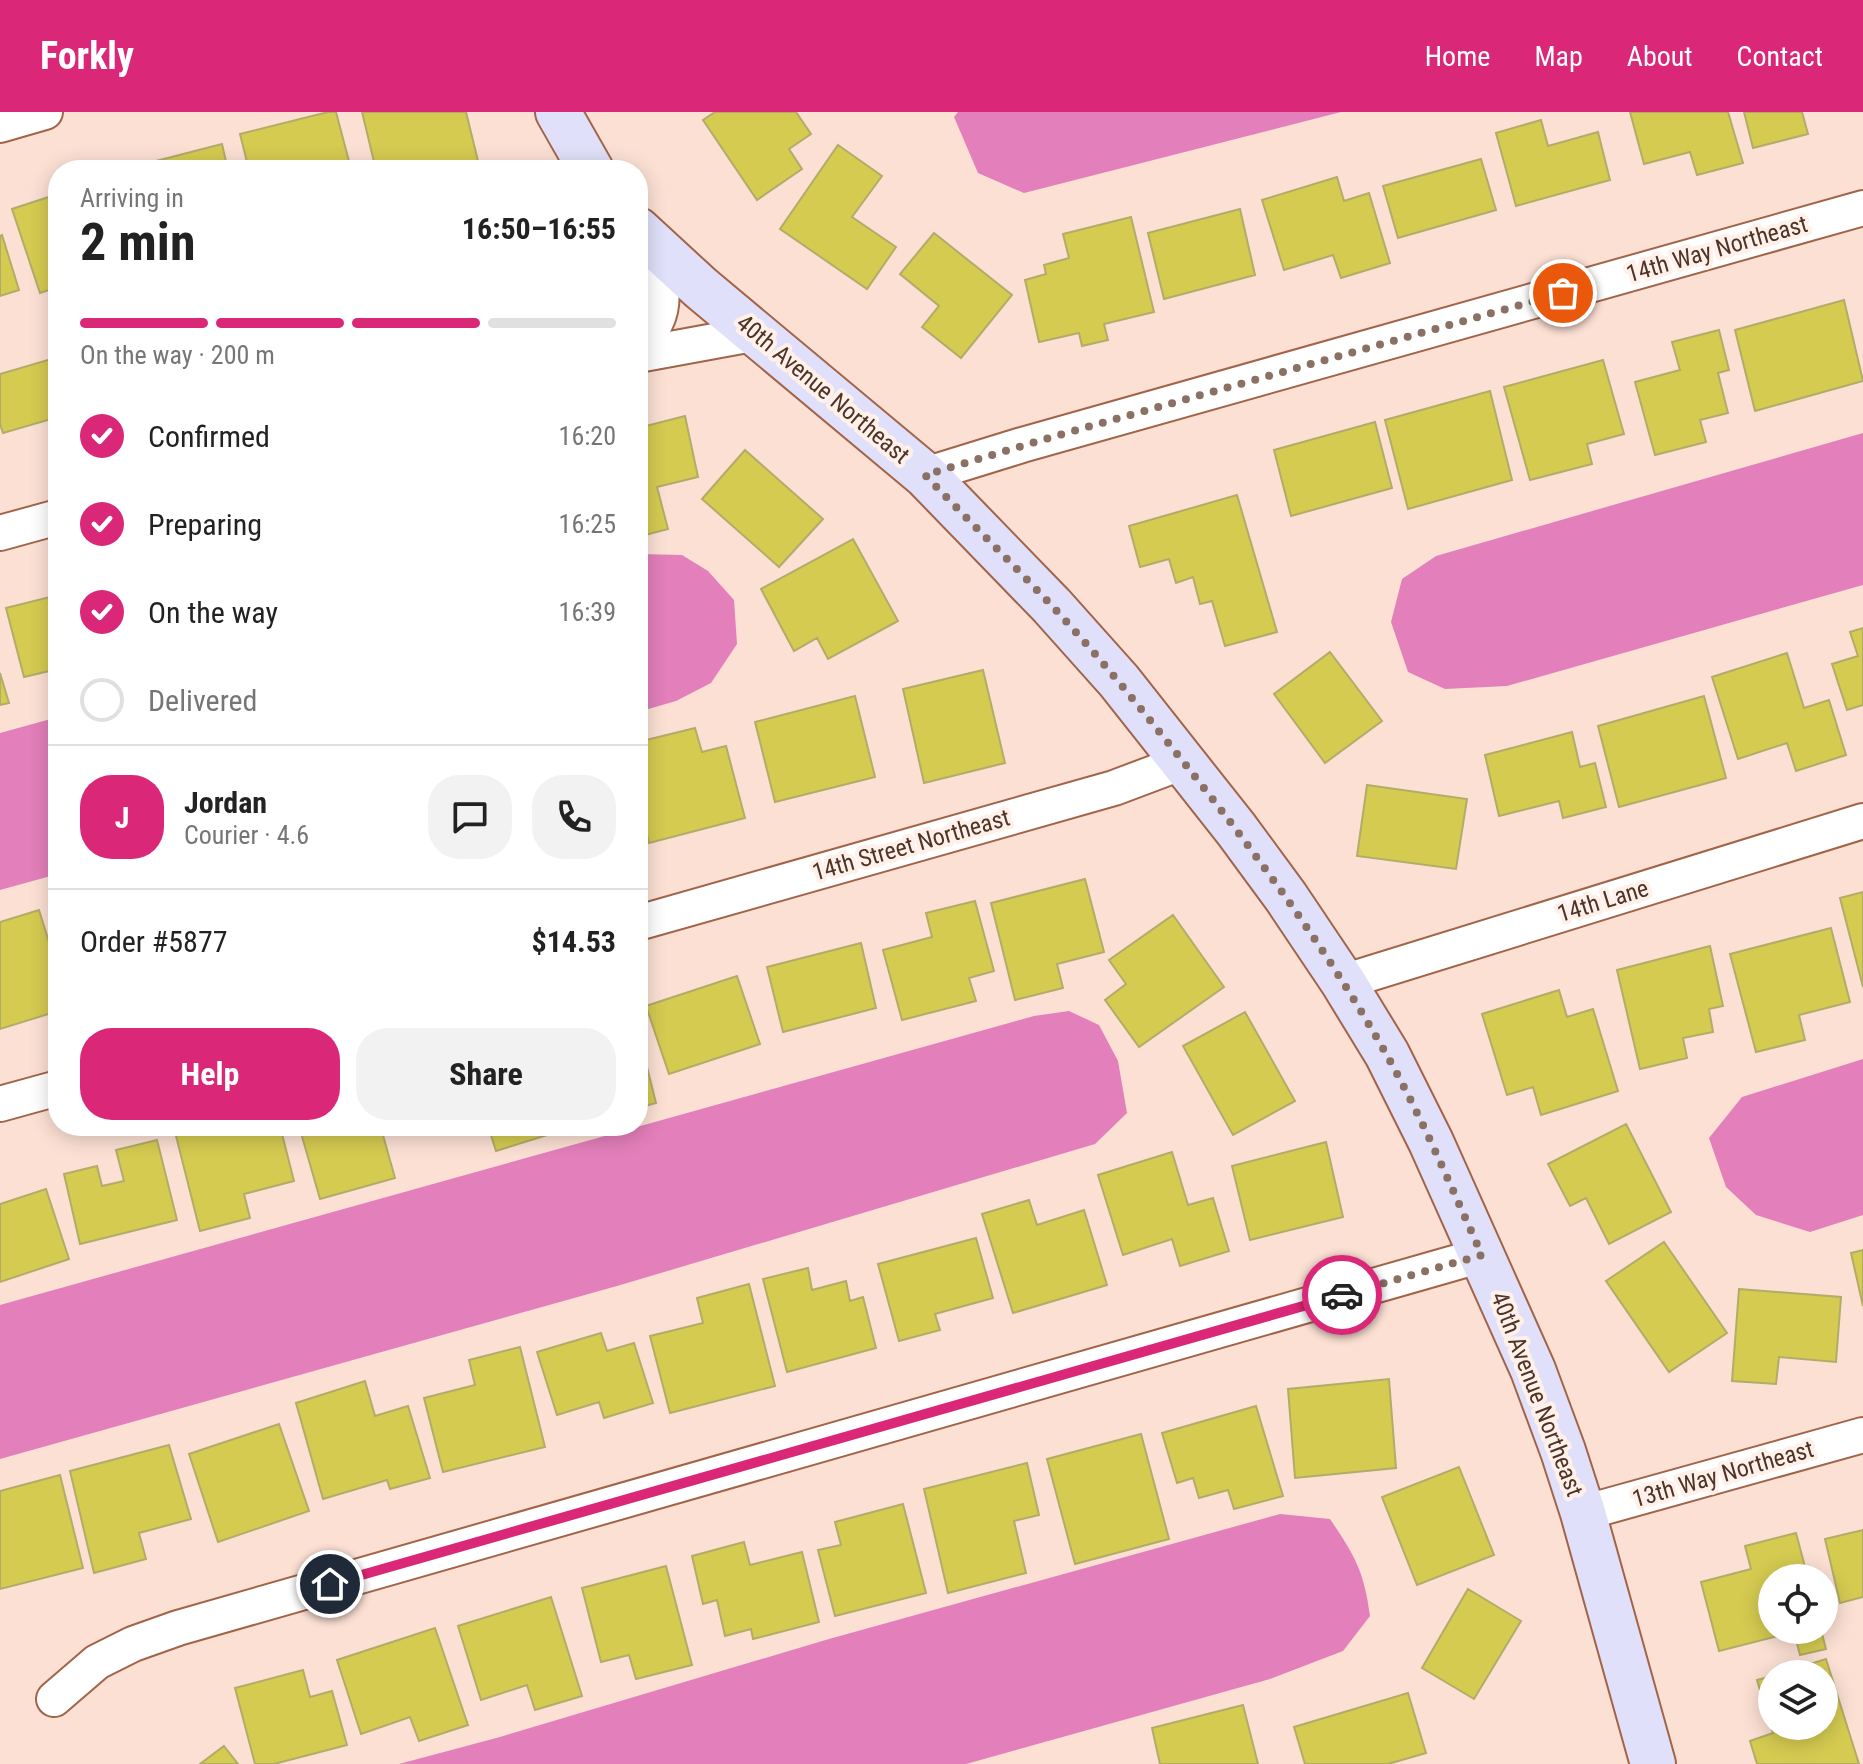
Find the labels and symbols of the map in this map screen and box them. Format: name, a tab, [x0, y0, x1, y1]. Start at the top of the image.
street label: 14th Way Northeast	[1623, 210, 1811, 288]
pin	[1529, 259, 1597, 327]
street label: 40th Avenue Northeast	[731, 309, 915, 469]
street label: 14th Street Northeast	[809, 803, 1013, 887]
street label: 14th Lane	[1554, 874, 1652, 928]
courier	[1302, 1255, 1382, 1335]
street label: 40th Avenue Northeast	[1485, 1288, 1589, 1500]
street label: 13th Way Northeast	[1629, 1435, 1817, 1513]
pin	[296, 1550, 364, 1618]

